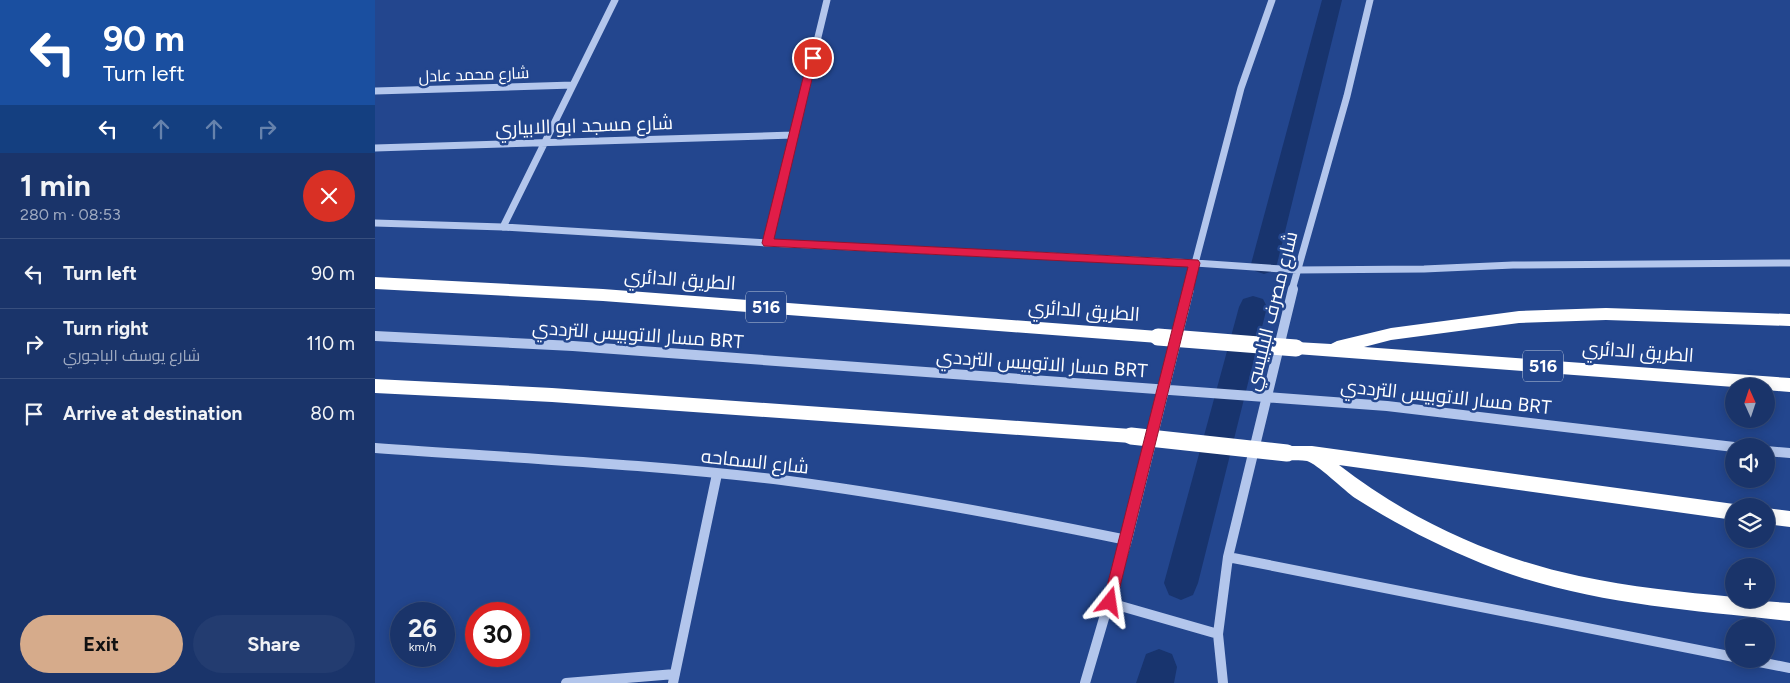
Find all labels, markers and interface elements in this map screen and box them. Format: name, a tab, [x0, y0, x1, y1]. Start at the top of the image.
text: 90 m	[103, 18, 185, 60]
icon: left	[20, 20, 85, 85]
pin	[792, 37, 834, 79]
icon: arrive	[799, 44, 827, 72]
text: Turn left	[103, 60, 185, 87]
street label: شارع محمد عادل	[418, 63, 530, 88]
street label: شارع مسجد ابو الابياري	[495, 111, 673, 143]
icon: left	[94, 115, 122, 143]
icon: ahead	[147, 115, 175, 143]
icon: ahead	[200, 115, 228, 143]
icon: right	[253, 115, 281, 143]
text: 1 min	[20, 167, 91, 204]
button: close	[303, 170, 355, 222]
text: 280 m · 08:53	[20, 205, 121, 224]
street label: شارع مصرف البلبيسي	[1241, 229, 1305, 394]
icon: left	[20, 260, 48, 288]
text: Turn left	[63, 262, 137, 285]
text: 90 m	[311, 262, 355, 285]
street label: الطريق الدائري	[623, 264, 737, 298]
road number: 516	[746, 292, 786, 322]
street label: الطريق الدائري	[1027, 295, 1141, 329]
street label: مسار الاتوبيس الترددي BRT	[531, 316, 745, 356]
text: Turn right	[63, 317, 149, 340]
icon: right	[20, 330, 48, 358]
text: 110 m	[306, 332, 355, 355]
street label: الطريق الدائري	[1581, 336, 1695, 370]
street label: مسار الاتوبيس الترددي BRT	[935, 345, 1149, 385]
text: شارع يوسف الباجوري	[63, 346, 200, 365]
road number: 516	[1523, 351, 1563, 382]
street label: مسار الاتوبيس الترددي BRT	[1339, 374, 1553, 422]
north arrow	[1725, 378, 1775, 428]
map controls	[1725, 378, 1775, 668]
icon: arrive	[20, 400, 48, 428]
text: Arrive at destination	[63, 402, 242, 425]
text: 80 m	[310, 402, 355, 425]
button: sound	[1725, 438, 1775, 488]
street label: شارع السماحه	[700, 444, 810, 481]
button: layers	[1725, 498, 1775, 548]
button: +	[1725, 558, 1775, 608]
position arrow	[1083, 575, 1135, 627]
speed limit sign: 30	[465, 602, 530, 667]
text: 26	[408, 613, 437, 643]
button: Exit	[20, 615, 183, 673]
button: Share	[193, 615, 355, 673]
button: −	[1725, 618, 1775, 668]
text: km/h	[409, 640, 436, 654]

